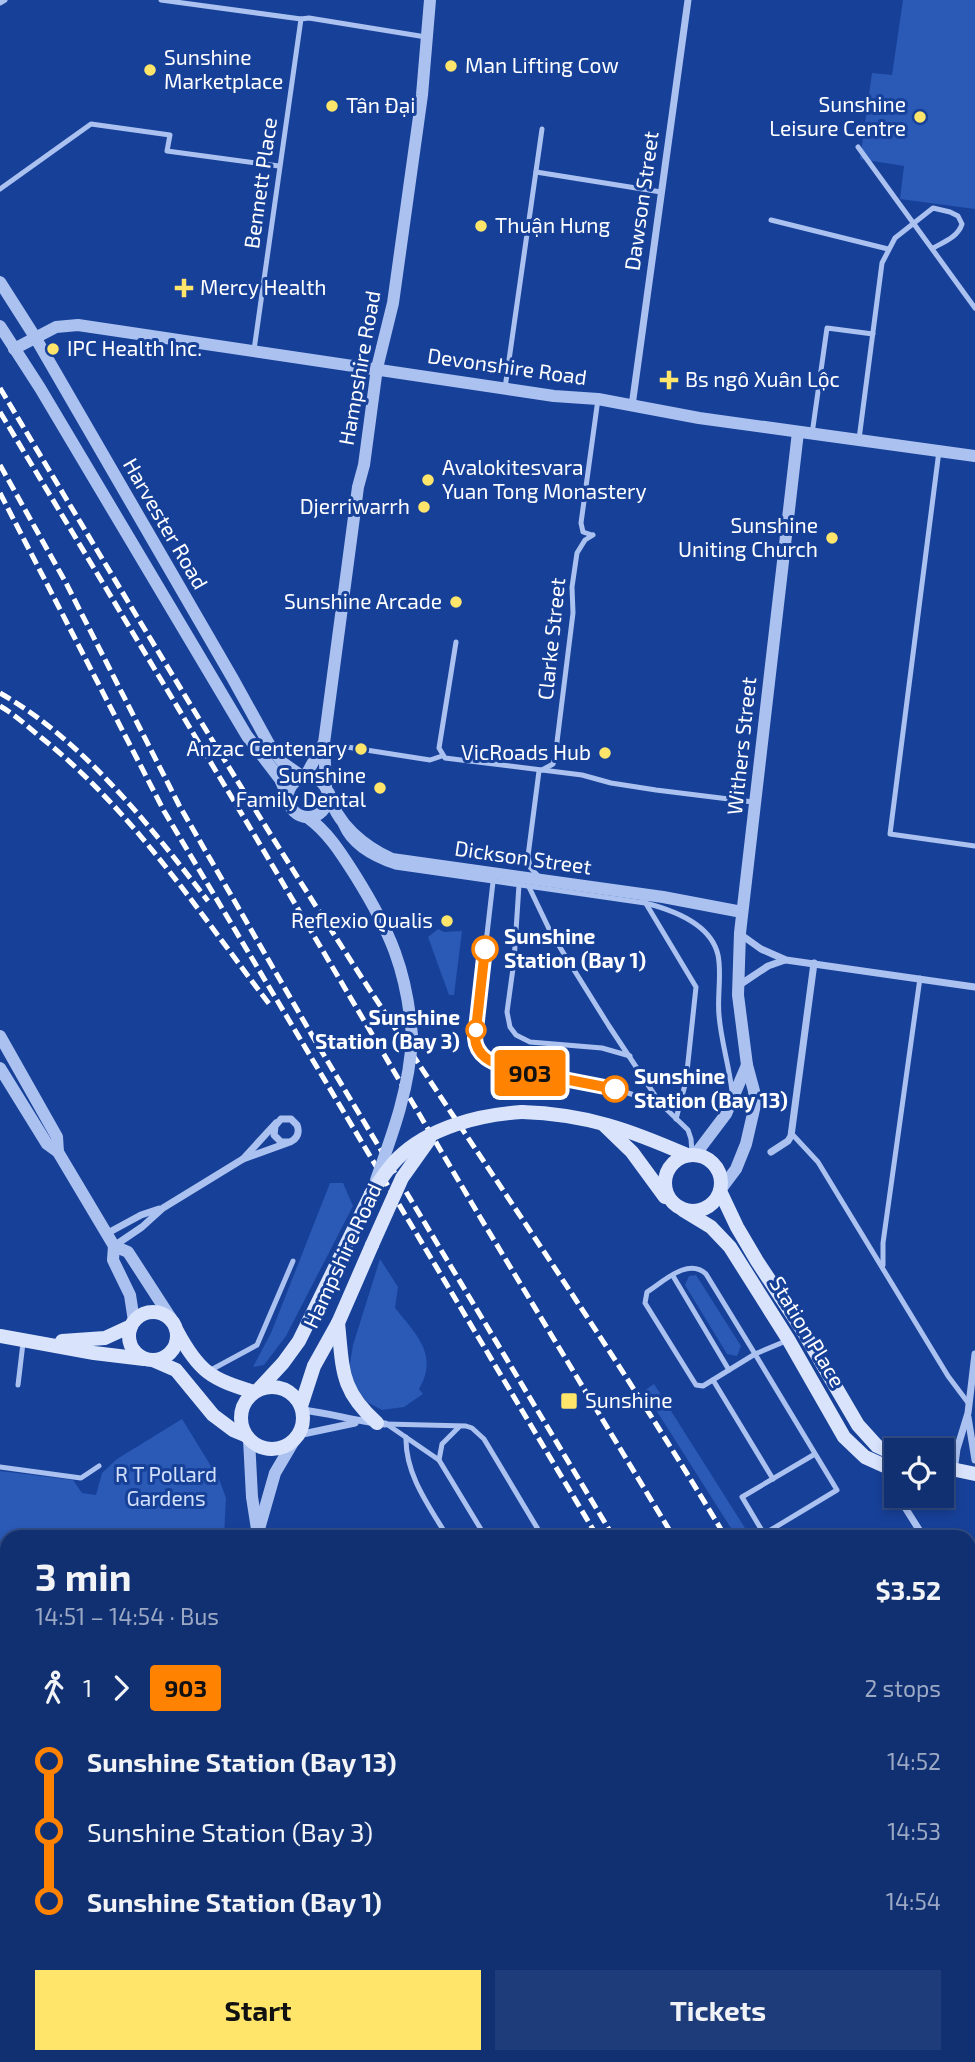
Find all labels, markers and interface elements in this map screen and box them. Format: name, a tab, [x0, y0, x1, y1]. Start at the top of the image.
place label: Sunshine Marketplace	[164, 44, 283, 93]
place label: Man Lifting Cow	[465, 52, 619, 77]
marker: Man Lifting Cow	[443, 58, 459, 74]
marker: Sunshine Marketplace	[142, 62, 158, 78]
place label: Sunshine Leisure Centre	[769, 91, 906, 140]
place label: Tân Đại	[346, 92, 415, 117]
marker: Tân Đại	[324, 98, 340, 114]
marker: Sunshine Leisure Centre	[912, 109, 928, 125]
street label: Bennett Place	[238, 116, 281, 250]
street label: Dawson Street	[618, 129, 663, 272]
place label: Thuận Hưng	[495, 212, 611, 237]
marker: Thuận Hưng	[473, 218, 489, 234]
place label: Mercy Health	[200, 274, 327, 299]
marker: Mercy Health	[174, 278, 194, 298]
street label: Hampshire Road	[333, 288, 384, 447]
place label: IPC Health Inc.	[67, 335, 202, 360]
marker: IPC Health Inc.	[45, 341, 61, 357]
street label: Devonshire Road	[426, 342, 589, 389]
place label: Bs ngô Xuân Lộc	[685, 366, 840, 391]
marker: Bs ngô Xuân Lộc	[659, 370, 679, 390]
street label: Harvester Road	[119, 453, 214, 593]
place label: Avalokitesvara Yuan Tong Monastery	[442, 454, 647, 503]
marker: Avalokitesvara Yuan Tong Monastery	[420, 472, 436, 488]
place label: Djerriwarrh	[300, 493, 410, 519]
marker: Djerriwarrh	[416, 499, 432, 515]
place label: Sunshine Uniting Church	[678, 512, 818, 561]
marker: Sunshine Uniting Church	[824, 530, 840, 546]
street label: Clarke Street	[532, 576, 569, 701]
place label: Sunshine Arcade	[284, 588, 442, 613]
marker: Sunshine Arcade	[448, 594, 464, 610]
street label: Withers Street	[721, 676, 760, 816]
place label: Anzac Centenary	[187, 735, 347, 760]
place label: VicRoads Hub	[461, 739, 591, 764]
marker: Anzac Centenary	[353, 741, 369, 757]
marker: VicRoads Hub	[597, 745, 613, 761]
place label: Sunshine Family Dental	[236, 762, 367, 811]
marker: Sunshine Family Dental	[372, 780, 388, 796]
street label: Dickson Street	[453, 835, 593, 878]
place label: Reflexio Qualis	[291, 907, 433, 933]
marker: Reflexio Qualis	[439, 913, 455, 929]
place label: Sunshine Station (Bay 1)	[504, 923, 646, 973]
marker: Sunshine Station (Bay 1)	[472, 936, 498, 962]
place label: Sunshine Station (Bay 3)	[315, 1004, 460, 1054]
marker: Sunshine Station (Bay 3)	[466, 1020, 486, 1040]
line badge: 903	[490, 1050, 570, 1096]
text: 903	[509, 1058, 551, 1087]
place label: Sunshine Station (Bay 13)	[634, 1063, 788, 1113]
marker: Sunshine Station (Bay 13)	[602, 1076, 628, 1102]
street label: Hampshire Road	[297, 1179, 386, 1332]
street label: Station Place	[765, 1271, 851, 1391]
place label: Sunshine	[585, 1387, 673, 1412]
marker: Sunshine	[559, 1391, 579, 1411]
map controls	[884, 1438, 954, 1508]
button: locate	[884, 1438, 954, 1508]
park label: R T Pollard Gardens	[115, 1461, 217, 1510]
text: 3 min	[35, 1553, 132, 1599]
text: $3.52	[875, 1574, 941, 1605]
text: 14:51 – 14:54 · Bus	[35, 1602, 219, 1630]
icon: walk	[35, 1669, 73, 1707]
icon: forward	[102, 1669, 140, 1707]
text: 903	[164, 1673, 207, 1702]
text: 1	[83, 1674, 92, 1702]
text: 2 stops	[864, 1674, 941, 1702]
text: Sunshine Station (Bay 13)	[87, 1746, 396, 1777]
text: 14:52	[887, 1747, 941, 1775]
text: Sunshine Station (Bay 3)	[87, 1816, 373, 1847]
text: 14:53	[887, 1817, 941, 1845]
text: Sunshine Station (Bay 1)	[87, 1886, 382, 1917]
text: 14:54	[886, 1887, 941, 1915]
button: Start	[35, 1970, 481, 2050]
button: Tickets	[495, 1970, 941, 2050]

